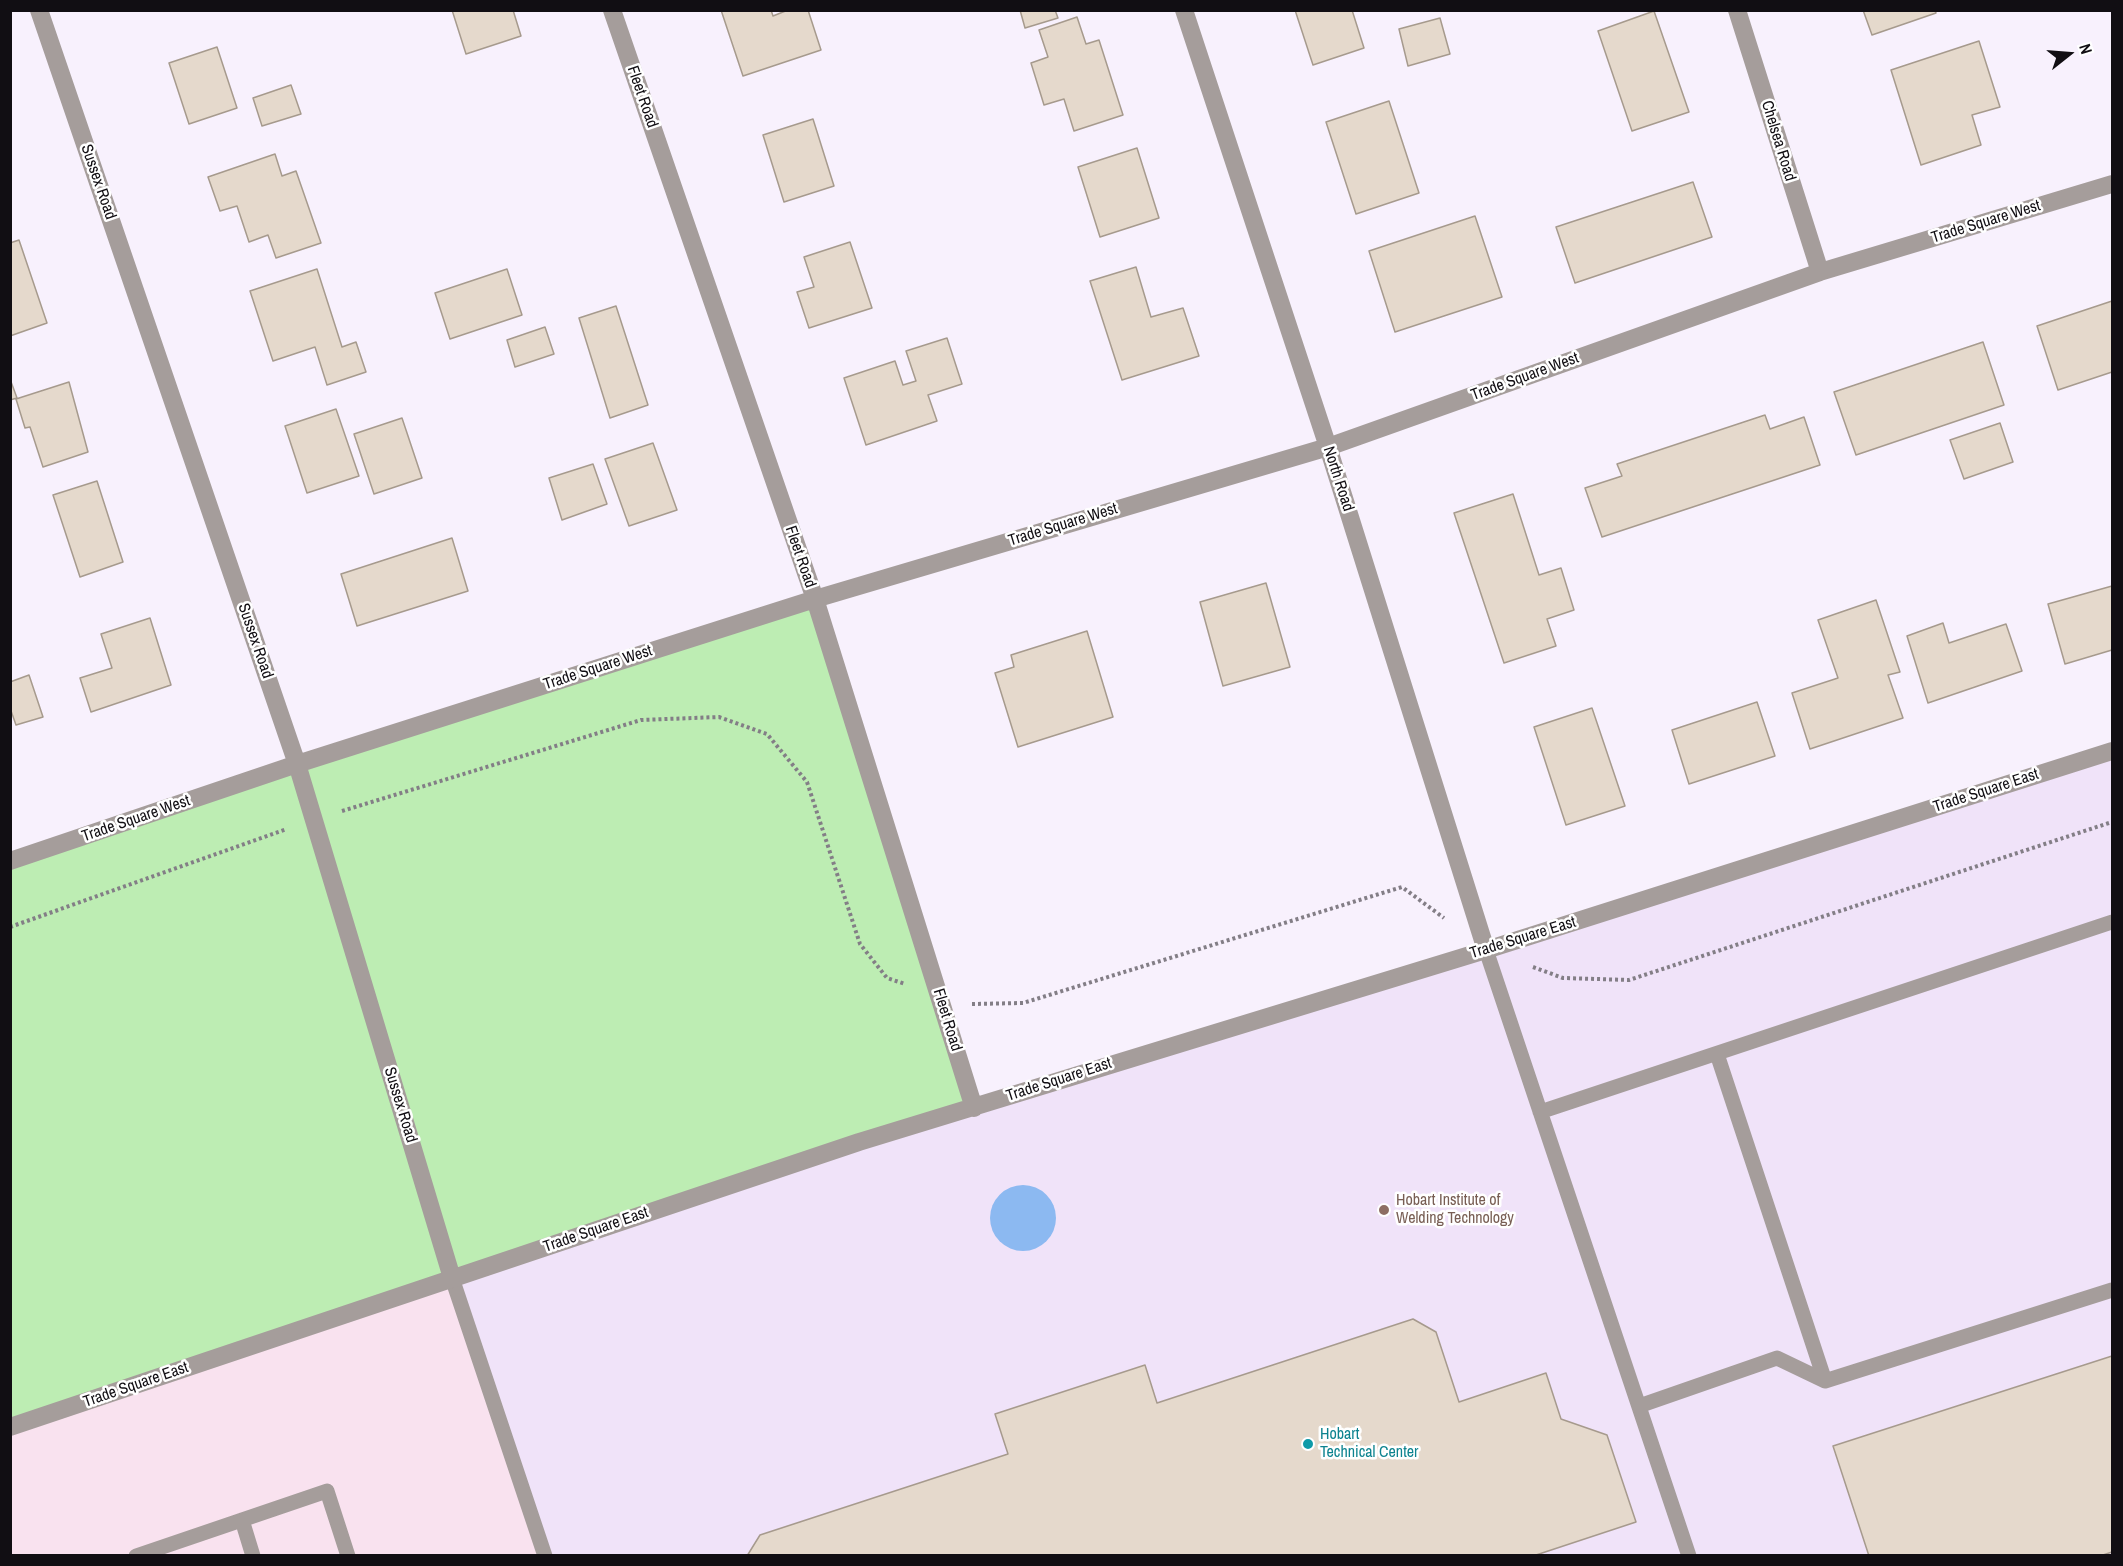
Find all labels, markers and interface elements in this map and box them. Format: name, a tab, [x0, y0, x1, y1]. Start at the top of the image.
north arrow	[2039, 24, 2099, 84]
text: N	[2074, 41, 2098, 56]
street label: Fleet Road	[622, 64, 662, 130]
street label: Chelsea Road	[1757, 98, 1799, 184]
street label: Sussex Road	[76, 142, 120, 222]
street label: Trade Square West	[1929, 196, 2043, 248]
street label: Trade Square West	[1469, 349, 1581, 405]
street label: North Road	[1319, 444, 1357, 514]
street label: Trade Square West	[1006, 499, 1120, 551]
street label: Fleet Road	[780, 524, 820, 590]
street label: Sussex Road	[233, 601, 277, 681]
street label: Trade Square West	[541, 641, 655, 695]
street label: Trade Square East	[1931, 765, 2041, 817]
street label: Trade Square West	[79, 792, 193, 846]
street label: Trade Square East	[1468, 913, 1578, 963]
street label: Fleet Road	[928, 987, 966, 1053]
street label: Trade Square East	[1004, 1054, 1114, 1106]
street label: Sussex Road	[379, 1065, 421, 1145]
place label: Hobart Institute of Welding Technology	[1396, 1191, 1514, 1229]
street label: Trade Square East	[541, 1203, 651, 1257]
marker: Hobart Institute of Welding Technology	[1377, 1203, 1391, 1217]
street label: Trade Square East	[81, 1358, 191, 1412]
place label: Hobart Technical Center	[1320, 1425, 1418, 1463]
marker: Hobart Technical Center	[1301, 1437, 1315, 1451]

